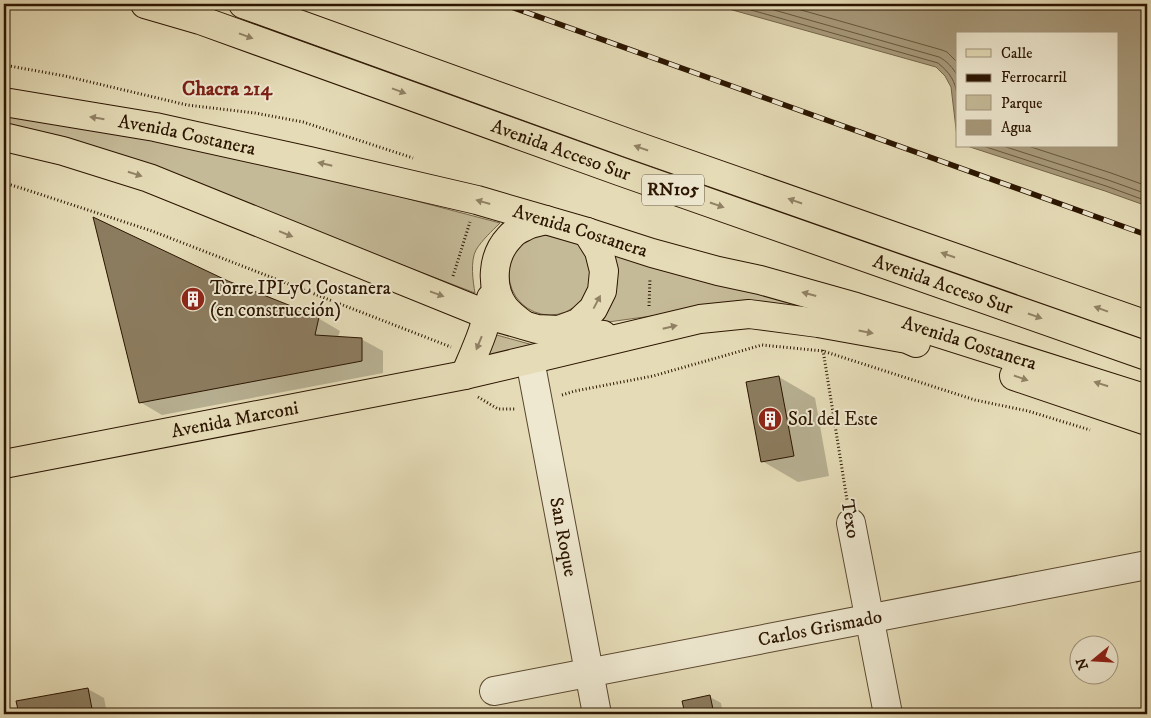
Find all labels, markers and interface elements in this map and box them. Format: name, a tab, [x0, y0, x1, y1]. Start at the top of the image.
one-way arrow	[239, 32, 254, 40]
legend	[956, 32, 1118, 148]
text: Calle	[1001, 44, 1033, 63]
text: Ferrocarril	[1001, 68, 1067, 87]
district label: Chacra 214	[182, 77, 273, 102]
one-way arrow	[392, 87, 407, 95]
text: Parque	[1001, 94, 1042, 113]
street label: Avenida Costanera	[117, 110, 258, 160]
one-way arrow	[89, 113, 105, 121]
street label: Avenida Acceso Sur	[488, 114, 634, 186]
text: Agua	[1001, 118, 1032, 137]
one-way arrow	[633, 144, 648, 152]
one-way arrow	[317, 160, 332, 168]
one-way arrow	[128, 170, 143, 178]
road number: RN105	[642, 174, 704, 206]
one-way arrow	[787, 197, 802, 204]
one-way arrow	[475, 198, 490, 206]
street label: Avenida Costanera	[510, 200, 651, 262]
one-way arrow	[709, 202, 724, 209]
one-way arrow	[279, 230, 293, 238]
street label: Avenida Acceso Sur	[870, 249, 1016, 320]
one-way arrow	[940, 251, 955, 259]
place label: Torre IPLyC Costanera (en construcción)	[210, 277, 391, 322]
building icon: Torre IPLyC Costanera (en construcción)	[180, 286, 206, 312]
one-way arrow	[802, 289, 817, 297]
one-way arrow	[429, 291, 444, 298]
one-way arrow	[593, 295, 601, 310]
one-way arrow	[1094, 305, 1109, 312]
street label: Avenida Costanera	[899, 311, 1039, 375]
one-way arrow	[1028, 313, 1043, 320]
one-way arrow	[662, 323, 677, 331]
one-way arrow	[858, 328, 874, 336]
one-way arrow	[475, 336, 483, 351]
one-way arrow	[1014, 375, 1029, 383]
one-way arrow	[1093, 380, 1108, 387]
street label: Avenida Marconi	[169, 396, 300, 443]
building icon: Sol del Este	[757, 406, 783, 432]
place label: Sol del Este	[788, 408, 878, 431]
street label: San Roque	[545, 495, 582, 579]
street label: Texo	[835, 498, 865, 540]
street label: Carlos Grismado	[756, 605, 884, 651]
north arrow	[1068, 636, 1118, 686]
text: N	[1072, 655, 1093, 672]

